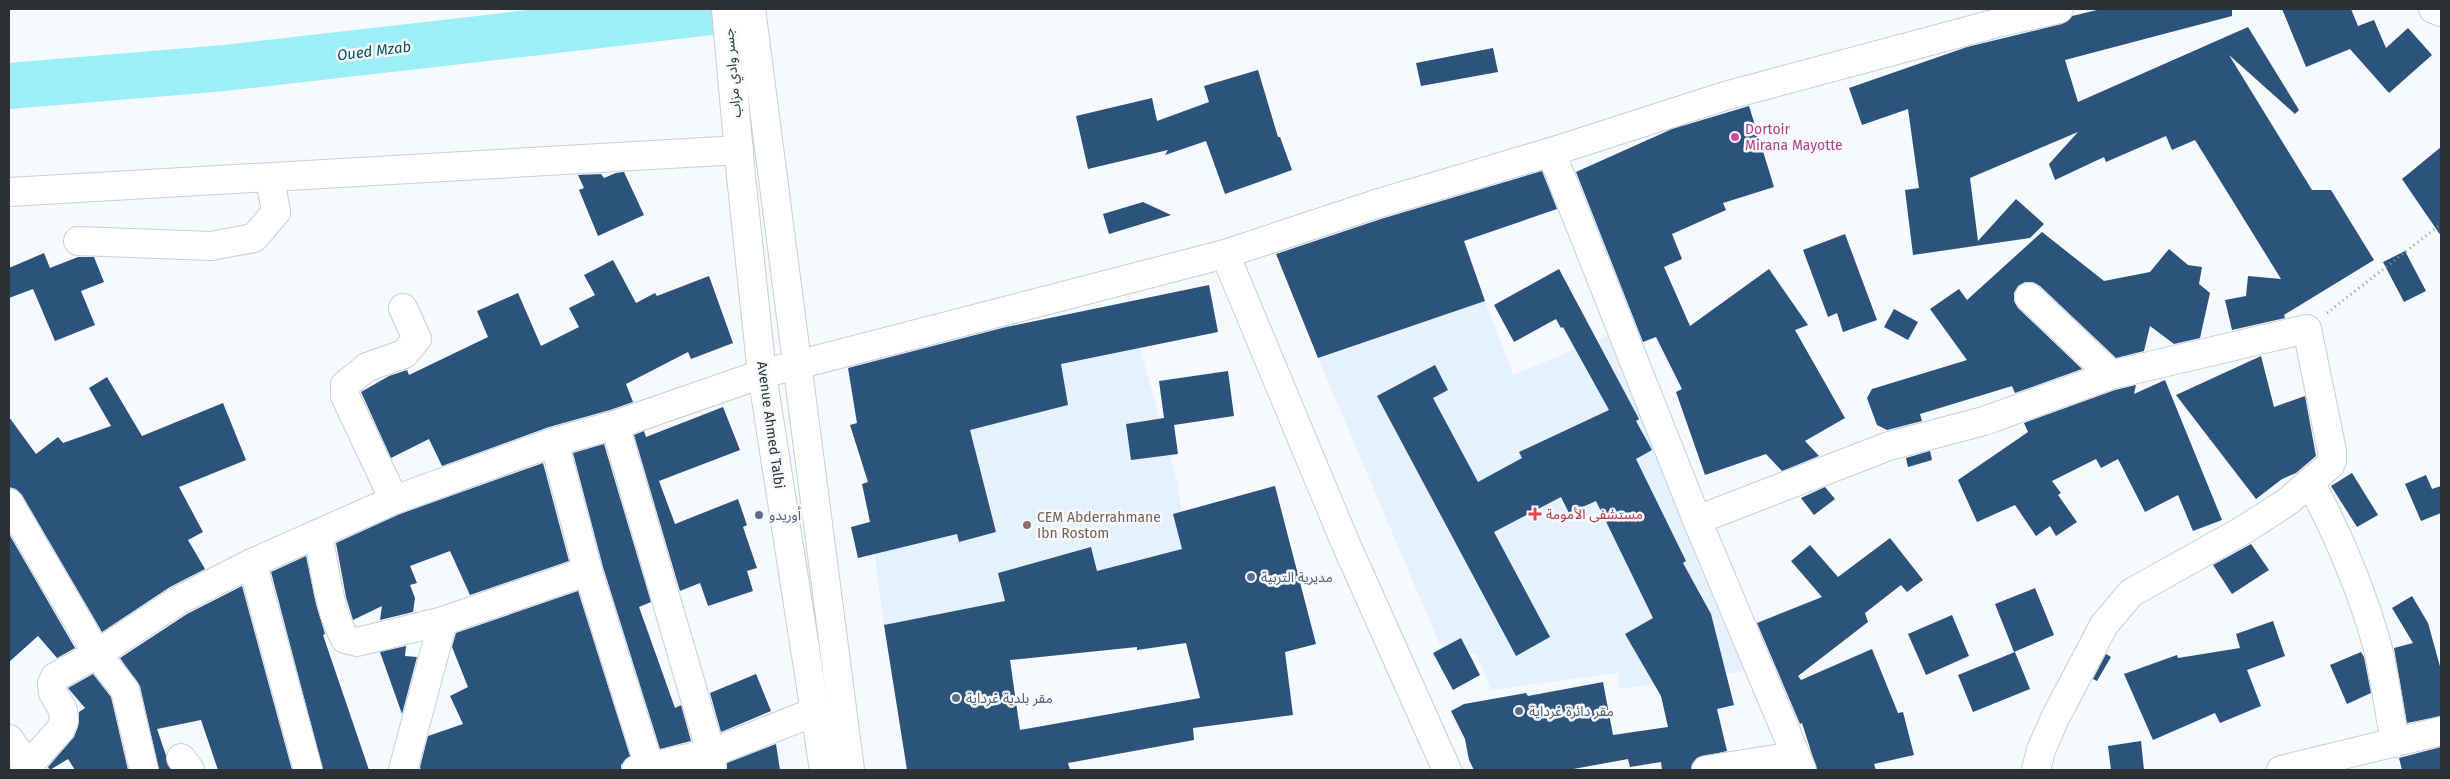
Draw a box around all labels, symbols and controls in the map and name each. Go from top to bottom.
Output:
street label: جسر وادي مزاب [720,27,747,118]
water label: Oued Mzab [336,38,412,64]
place label: Dortoir Mirana Mayotte [1745,121,1843,154]
marker: Dortoir Mirana Mayotte [1729,131,1741,143]
street label: Avenue Ahmed Talbi [753,360,788,490]
place label: أوريدو [769,506,802,524]
place label: مستشفى الأمومة [1546,506,1643,523]
marker: مستشفى الأمومة [1528,507,1542,521]
marker: أوريدو [753,509,765,521]
place label: CEM Abderrahmane Ibn Rostom [1037,509,1161,542]
marker: CEM Abderrahmane Ibn Rostom [1021,519,1033,531]
place label: مديرية التربية [1261,569,1333,586]
marker: مديرية التربية [1245,571,1257,583]
place label: مقر بلدية غرداية [966,690,1053,707]
marker: مقر بلدية غرداية [950,692,962,704]
place label: مقر دائرة غرداية [1529,703,1614,720]
marker: مقر دائرة غرداية [1513,705,1525,717]

